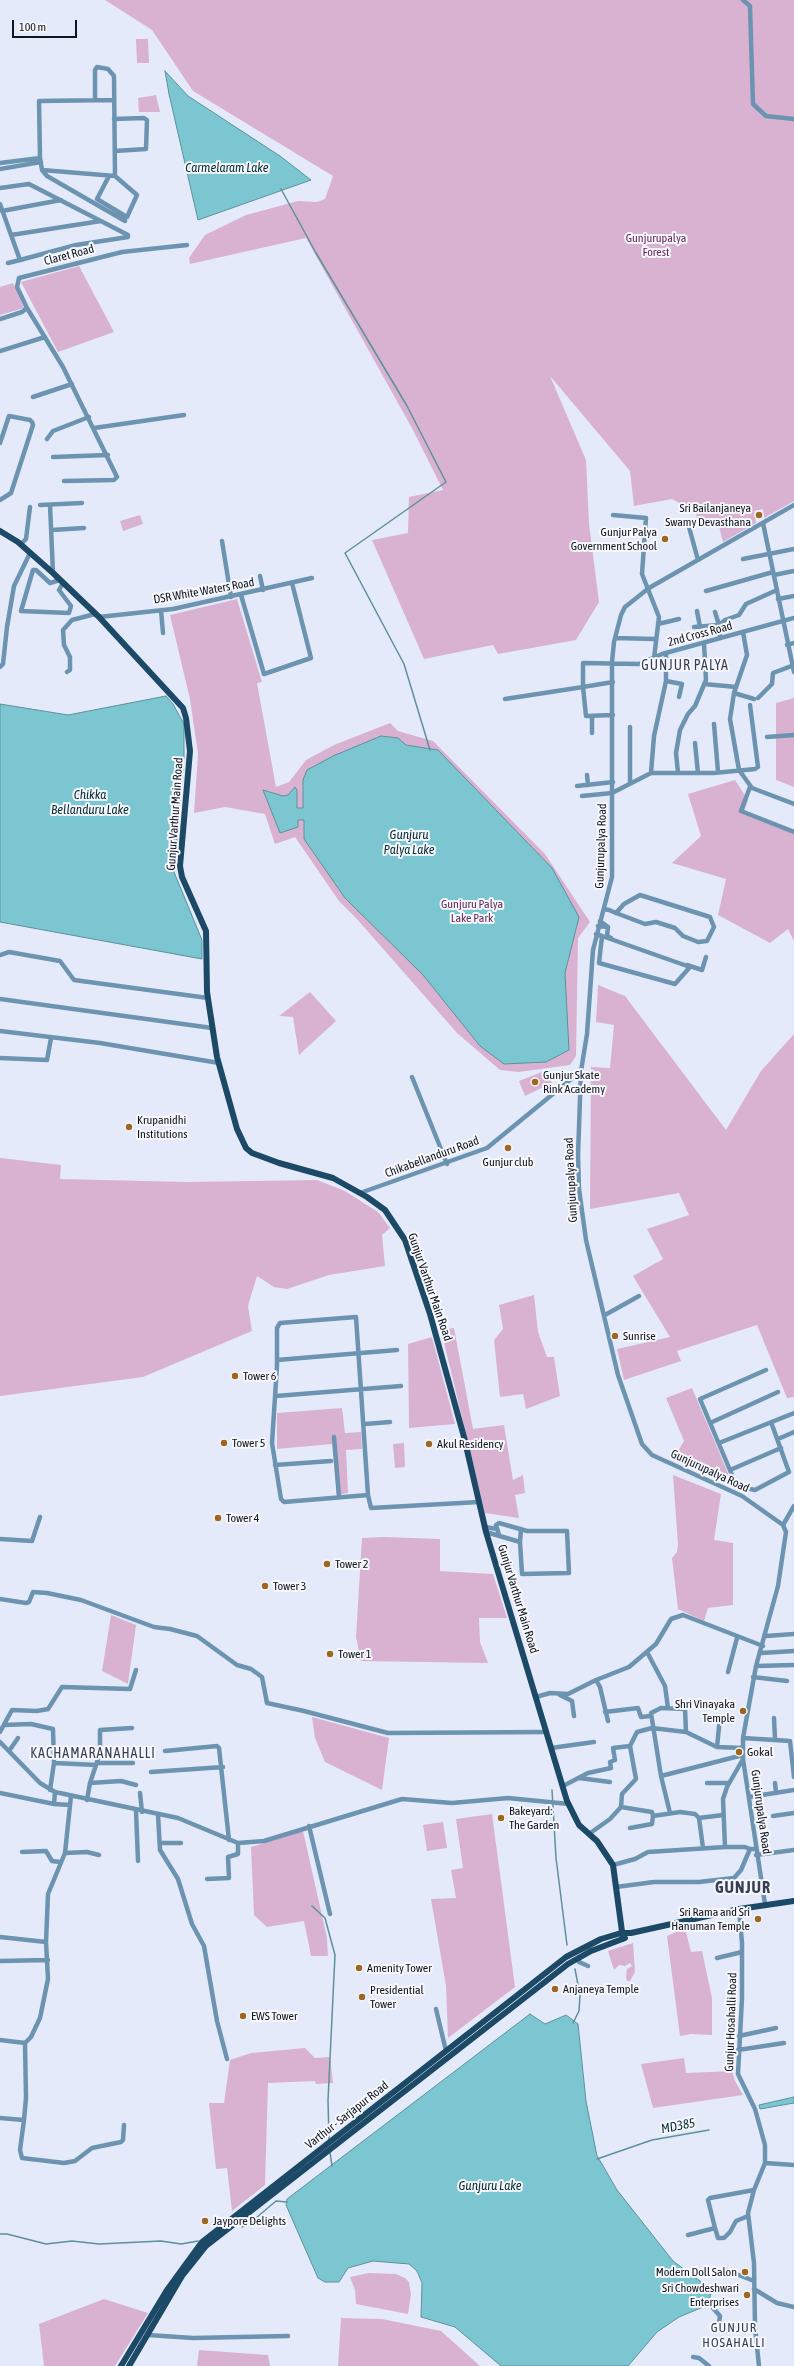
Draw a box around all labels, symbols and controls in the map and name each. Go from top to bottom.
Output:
scale bar [14,12,79,38]
text: 100 m [19,20,46,34]
water label: Carmelaram Lake [185,160,269,176]
park label: Gunjurupalya Forest [626,231,686,259]
street label: Claret Road [42,241,96,269]
place label: Sri Bailanjaneya Swamy Devasthana [665,501,751,529]
marker: Sri Bailanjaneya Swamy Devasthana [754,510,764,520]
place label: Gunjur Palya Government School [571,525,657,553]
marker: Gunjur Palya Government School [660,534,670,544]
street label: DSR White Waters Road [152,575,256,607]
street label: 2nd Cross Road [666,618,734,650]
district label: GUNJUR PALYA [641,658,729,674]
street label: Gunjur Varthur Main Road [164,757,186,871]
water label: Chikka Bellanduru Lake [51,787,129,818]
street label: Gunjurupalya Road [592,803,610,889]
water label: Gunjuru Palya Lake [383,827,435,858]
park label: Gunjuru Palya Lake Park [441,897,503,925]
place label: Gunjur Skate Rink Academy [543,1068,605,1096]
marker: Gunjur Skate Rink Academy [530,1077,540,1087]
place label: Krupanidhi Institutions [137,1113,187,1141]
marker: Krupanidhi Institutions [124,1122,134,1132]
street label: Chikabellanduru Road [383,1133,481,1181]
street label: Gunjurupalya Road [562,1137,580,1223]
marker: Gunjur club [503,1143,513,1153]
place label: Gunjur club [483,1155,533,1169]
street label: Gunjur Varthur Main Road [405,1231,455,1343]
place label: Sunrise [623,1329,656,1343]
marker: Sunrise [610,1331,620,1341]
place label: Tower 6 [243,1369,276,1383]
marker: Tower 6 [230,1371,240,1381]
place label: Tower 5 [232,1436,265,1450]
place label: Akul Residency [437,1437,504,1451]
marker: Tower 5 [219,1438,229,1448]
marker: Akul Residency [424,1439,434,1449]
street label: Gunjurupalya Road [668,1446,752,1496]
place label: Tower 4 [226,1511,259,1525]
marker: Tower 4 [213,1513,223,1523]
street label: Gunjur Varthur Main Road [495,1543,541,1655]
place label: Tower 2 [335,1557,368,1571]
marker: Tower 2 [322,1559,332,1569]
place label: Tower 3 [273,1579,306,1593]
marker: Tower 3 [260,1581,270,1591]
place label: Tower 1 [338,1647,371,1661]
marker: Tower 1 [325,1649,335,1659]
place label: Shri Vinayaka Temple [675,1697,735,1725]
marker: Shri Vinayaka Temple [738,1706,748,1716]
place label: Gokal [747,1745,773,1759]
district label: KACHAMARANAHALLI [30,1746,156,1762]
marker: Gokal [734,1747,744,1757]
street label: Gunjurupalya Road [748,1769,774,1855]
place label: Bakeyard: The Garden [509,1804,559,1832]
marker: Bakeyard: The Garden [496,1813,506,1823]
district label: GUNJUR [715,1878,771,1898]
place label: Sri Rama and Sri Hanuman Temple [671,1905,750,1933]
marker: Sri Rama and Sri Hanuman Temple [753,1914,763,1924]
place label: Amenity Tower [367,1961,432,1975]
marker: Amenity Tower [354,1963,364,1973]
street label: Gunjur Hosahalli Road [722,1972,740,2072]
place label: Anjaneya Temple [563,1982,639,1996]
place label: Presidential Tower [370,1983,424,2011]
marker: Anjaneya Temple [550,1984,560,1994]
marker: Presidential Tower [357,1992,367,2002]
place label: EWS Tower [251,2009,298,2023]
marker: EWS Tower [238,2011,248,2021]
street label: Varthur - Sarjapur Road [303,2078,391,2152]
water label: MD385 [660,2115,696,2137]
water label: Gunjuru Lake [458,2178,522,2194]
place label: Jaypore Delights [213,2214,286,2228]
marker: Jaypore Delights [200,2216,210,2226]
place label: Modern Doll Salon [656,2265,737,2279]
marker: Modern Doll Salon [740,2267,750,2277]
place label: Sri Chowdeshwari Enterprises [662,2281,739,2309]
marker: Sri Chowdeshwari Enterprises [742,2290,752,2300]
district label: GUNJUR HOSAHALLI [702,2320,766,2351]

